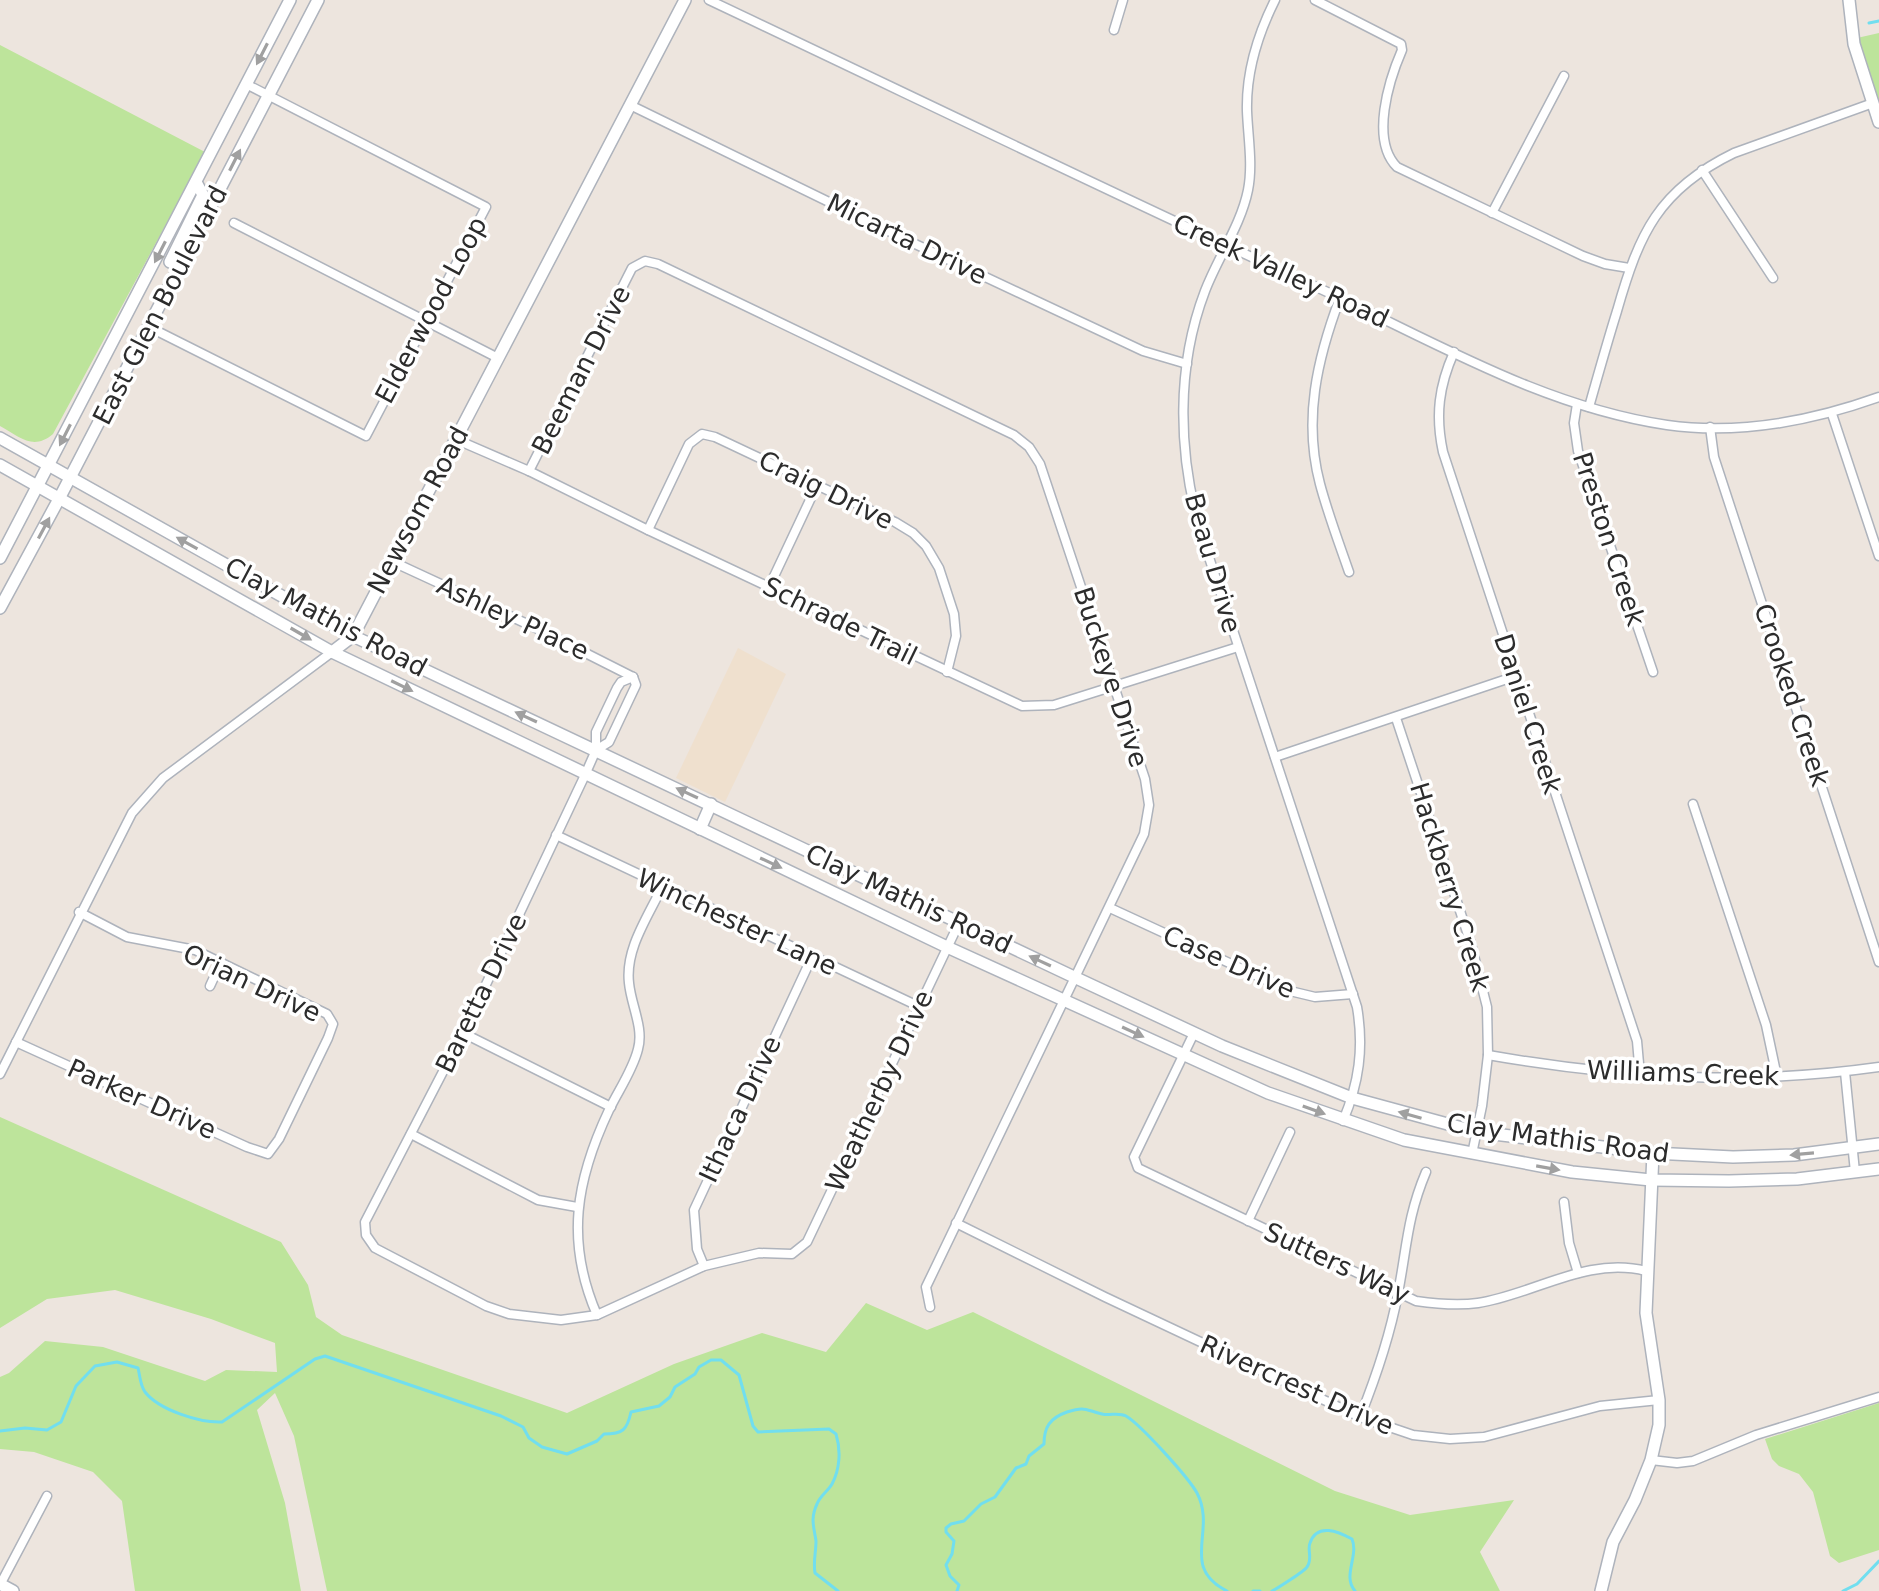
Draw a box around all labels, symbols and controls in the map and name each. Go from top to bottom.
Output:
one-way arrow [255,43,268,66]
one-way arrow [228,149,241,172]
street label: East Glen Boulevard [87,181,233,429]
street label: Micarta Drive [822,187,992,291]
street label: Creek Valley Road [1168,208,1394,334]
street label: Elderwood Loop [369,212,493,408]
one-way arrow [153,240,166,263]
street label: Beeman Drive [526,281,636,459]
street label: Newsom Road [361,421,475,599]
one-way arrow [58,424,71,447]
street label: Craig Drive [754,444,898,536]
street label: Preston Creek [1567,448,1651,630]
street label: Beau Drive [1179,490,1247,636]
one-way arrow [38,516,51,539]
one-way arrow [176,536,198,550]
street label: Clay Mathis Road [220,551,432,683]
street label: Ashley Place [432,570,594,666]
street label: Schrade Trail [758,571,922,671]
street label: Buckeye Drive [1068,583,1154,771]
street label: Crooked Creek [1748,600,1836,790]
one-way arrow [290,627,312,641]
street label: Daniel Creek [1488,630,1568,798]
one-way arrow [391,679,414,693]
one-way arrow [514,710,537,724]
street label: Hackberry Creek [1404,779,1496,995]
one-way arrow [675,786,698,800]
street label: Clay Mathis Road [801,838,1017,960]
one-way arrow [759,856,782,870]
street label: Winchester Lane [632,863,842,981]
street label: Baretta Drive [429,908,533,1078]
street label: Case Drive [1158,920,1300,1004]
street label: Orian Drive [178,938,326,1028]
one-way arrow [1028,954,1051,968]
street label: Weatherby Drive [819,985,939,1197]
one-way arrow [1122,1025,1145,1039]
street label: Ithaca Drive [693,1031,787,1187]
street label: Parker Drive [63,1053,221,1145]
street label: Williams Creek [1586,1055,1780,1091]
one-way arrow [1302,1104,1326,1117]
one-way arrow [1398,1108,1422,1121]
street label: Clay Mathis Road [1445,1108,1671,1168]
one-way arrow [1789,1147,1814,1160]
one-way arrow [1536,1162,1561,1174]
street label: Sutters Way [1259,1216,1415,1310]
street label: Rivercrest Drive [1196,1329,1398,1441]

